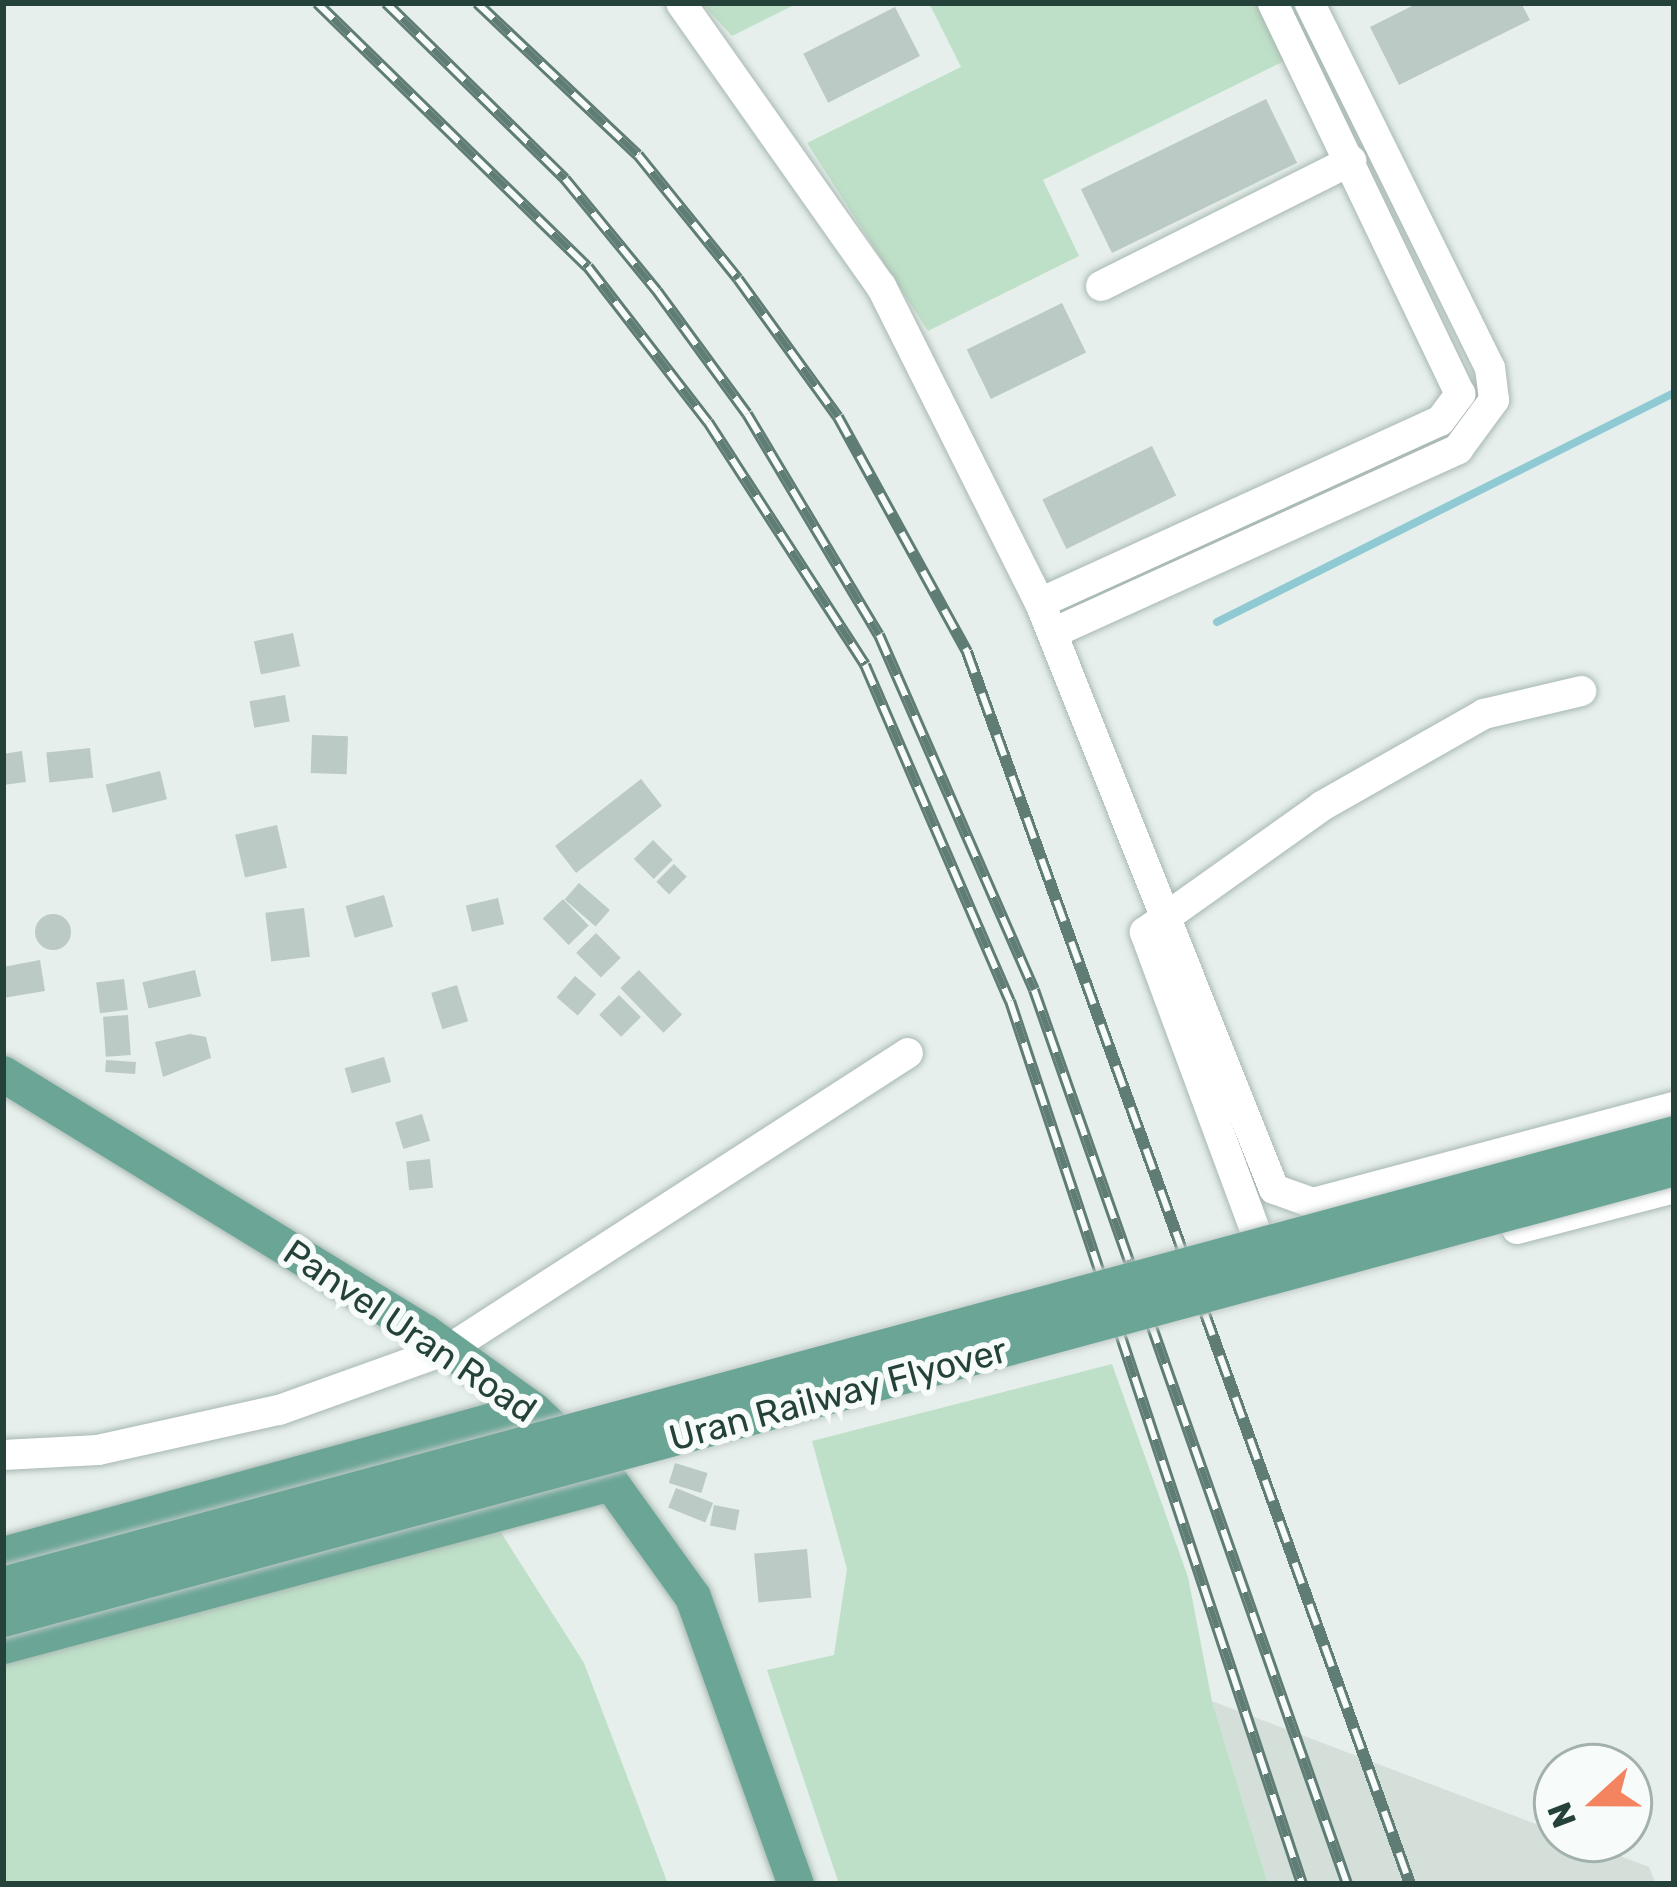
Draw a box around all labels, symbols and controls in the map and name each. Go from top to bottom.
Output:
street label: Panvel Uran Road [275,1231,545,1431]
street label: Uran Railway Flyover [664,1328,1012,1460]
north arrow [1533,1743,1653,1863]
text: N [1539,1797,1584,1833]

